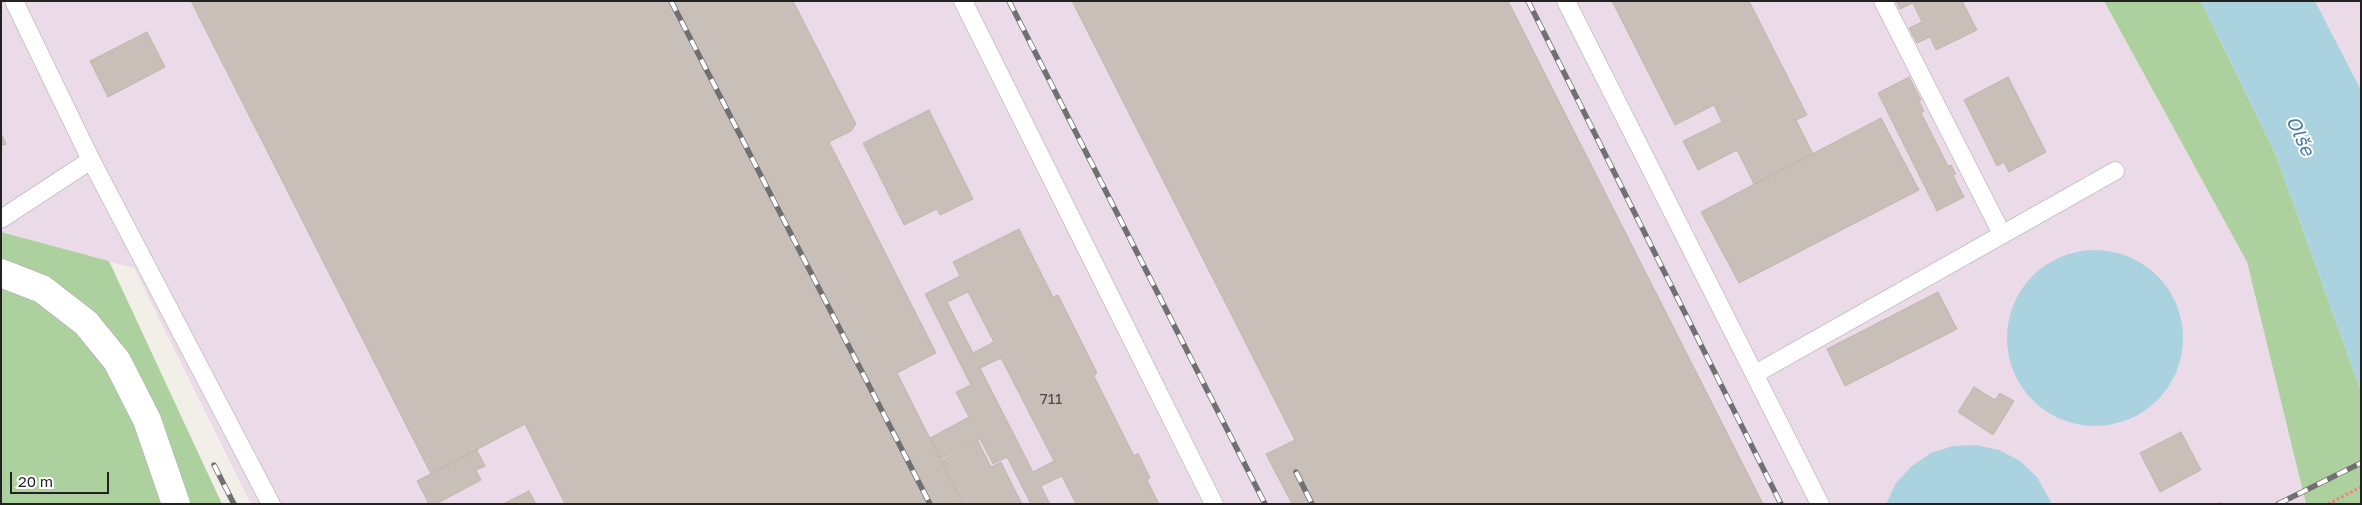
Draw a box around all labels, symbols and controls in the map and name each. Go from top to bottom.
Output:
water label: Olše [2281,112,2319,160]
house number: 711 [1040,390,1062,408]
scale bar [12,462,111,494]
text: 20 m [18,472,53,490]

